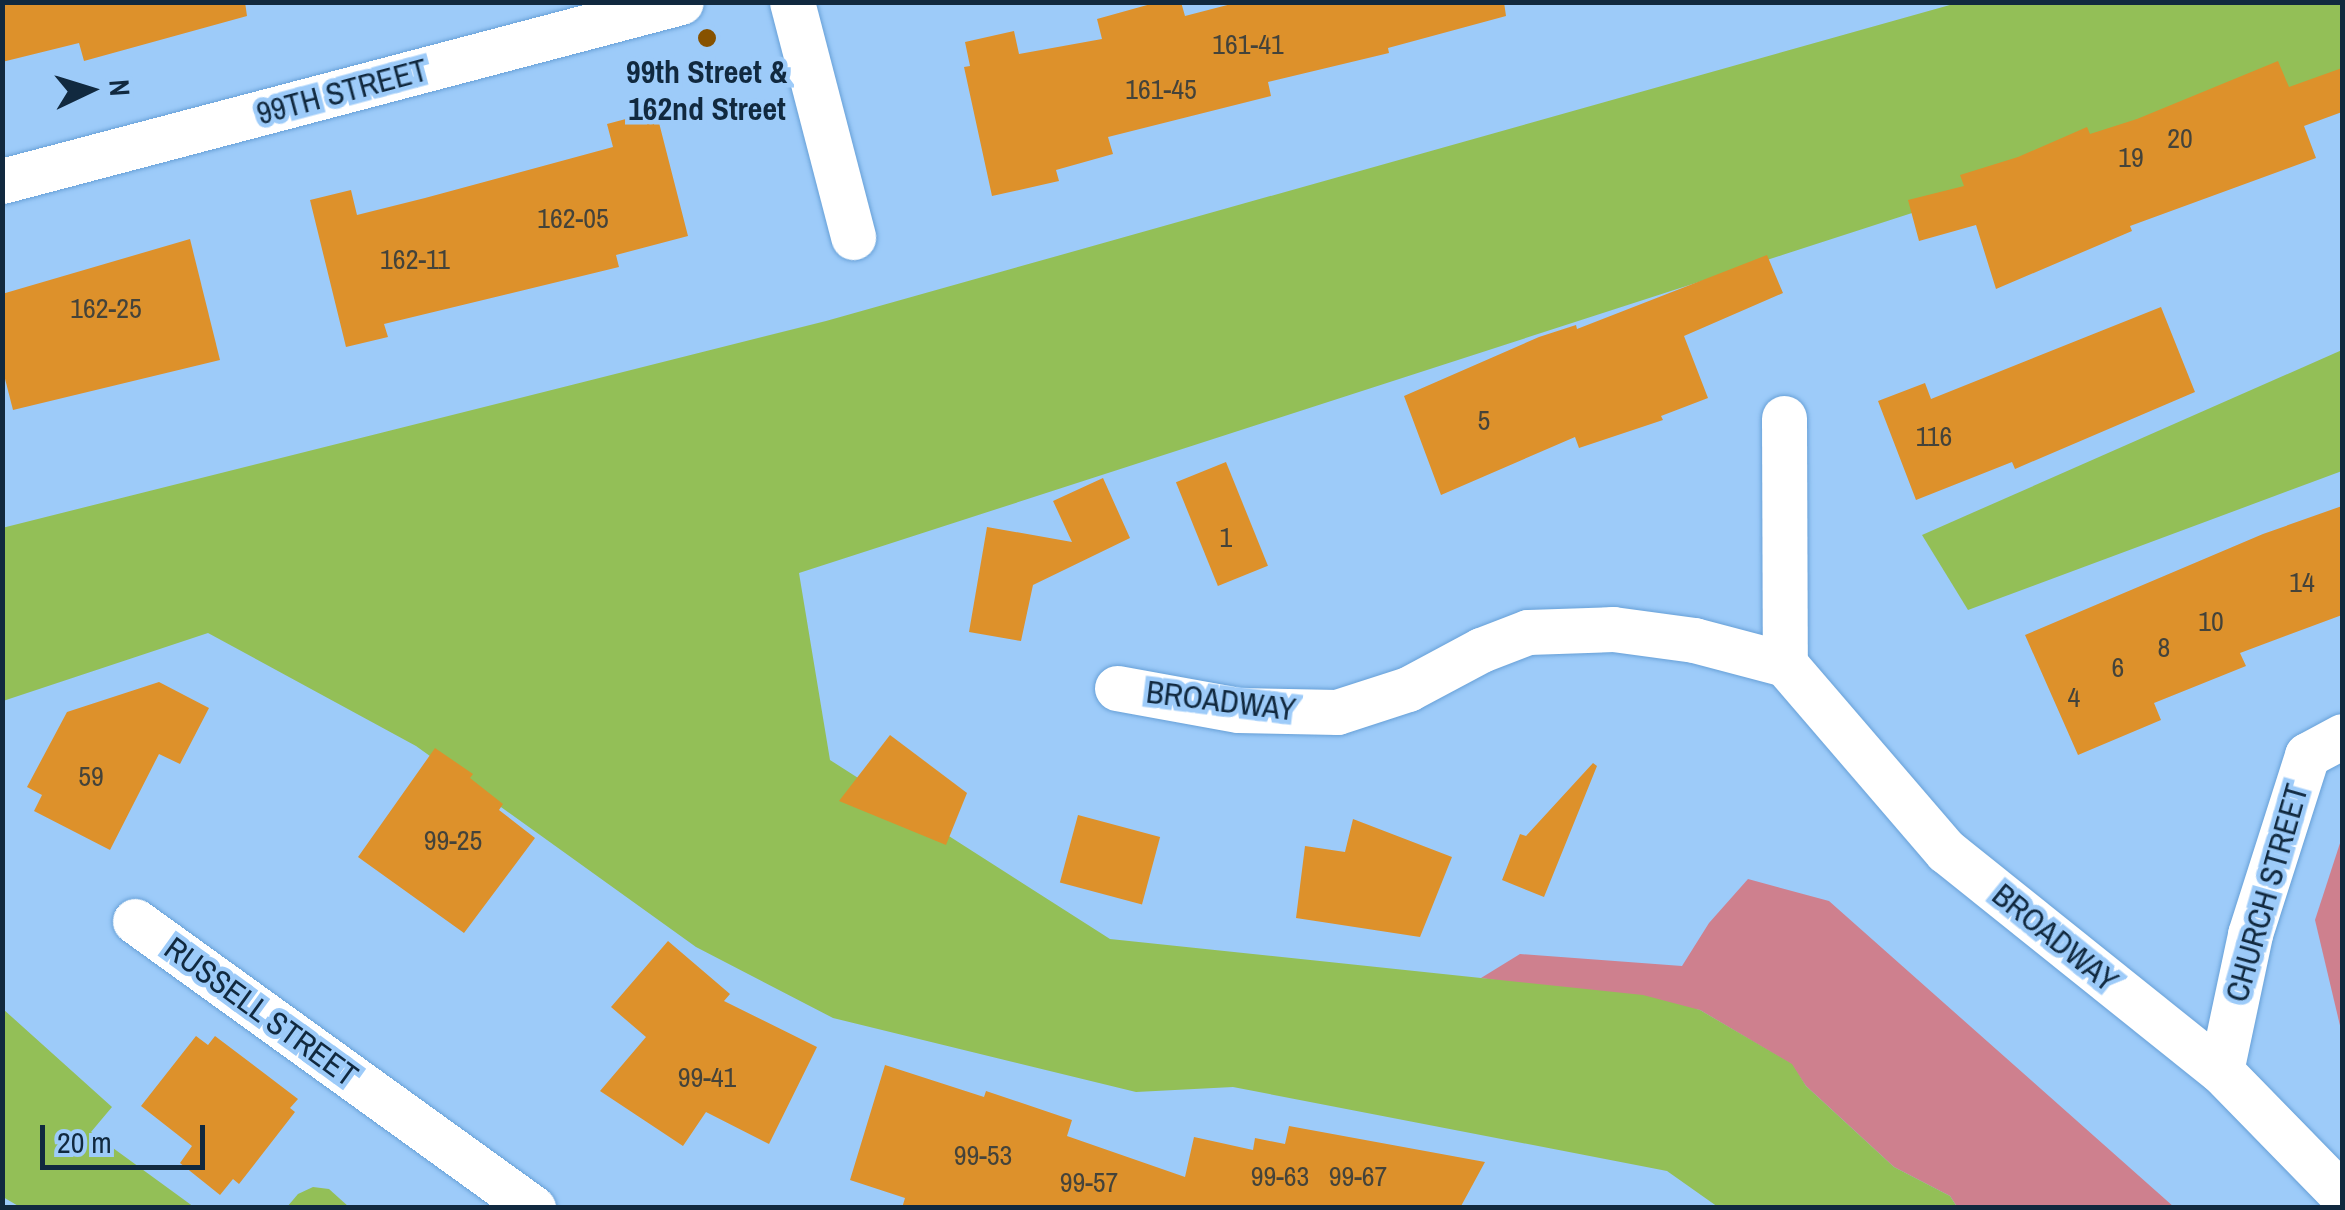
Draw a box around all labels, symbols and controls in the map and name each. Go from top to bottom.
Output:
marker: 99th Street & 162nd Street [696,27,718,49]
house number: 161-41 [1212,27,1284,61]
north arrow [40,40,140,140]
street label: 99TH STREET [253,51,431,133]
place label: 99th Street & 162nd Street [626,54,788,129]
house number: 161-45 [1125,72,1197,106]
text: N [100,78,139,97]
house number: 20 [2167,121,2193,155]
house number: 19 [2118,140,2144,174]
house number: 162-05 [537,201,609,235]
house number: 162-11 [380,242,450,276]
house number: 162-25 [70,291,142,325]
house number: 5 [1478,403,1490,437]
house number: 116 [1916,419,1952,453]
house number: 1 [1220,520,1232,554]
house number: 14 [2289,565,2315,599]
house number: 10 [2198,604,2224,638]
house number: 8 [2158,630,2170,664]
house number: 6 [2112,650,2124,684]
street label: BROADWAY [1144,673,1298,729]
house number: 4 [2068,680,2080,714]
house number: 59 [78,759,104,793]
street label: CHURCH STREET [2218,780,2316,1006]
house number: 99-25 [424,823,482,857]
street label: BROADWAY [1985,876,2125,1000]
street label: RUSSELL STREET [157,929,365,1095]
house number: 99-41 [678,1060,736,1094]
scale bar [45,1105,210,1167]
text: 20 m [57,1122,112,1162]
house number: 99-53 [954,1138,1012,1172]
house number: 99-63 [1251,1159,1309,1193]
house number: 99-67 [1329,1159,1387,1193]
house number: 99-57 [1060,1165,1118,1199]

